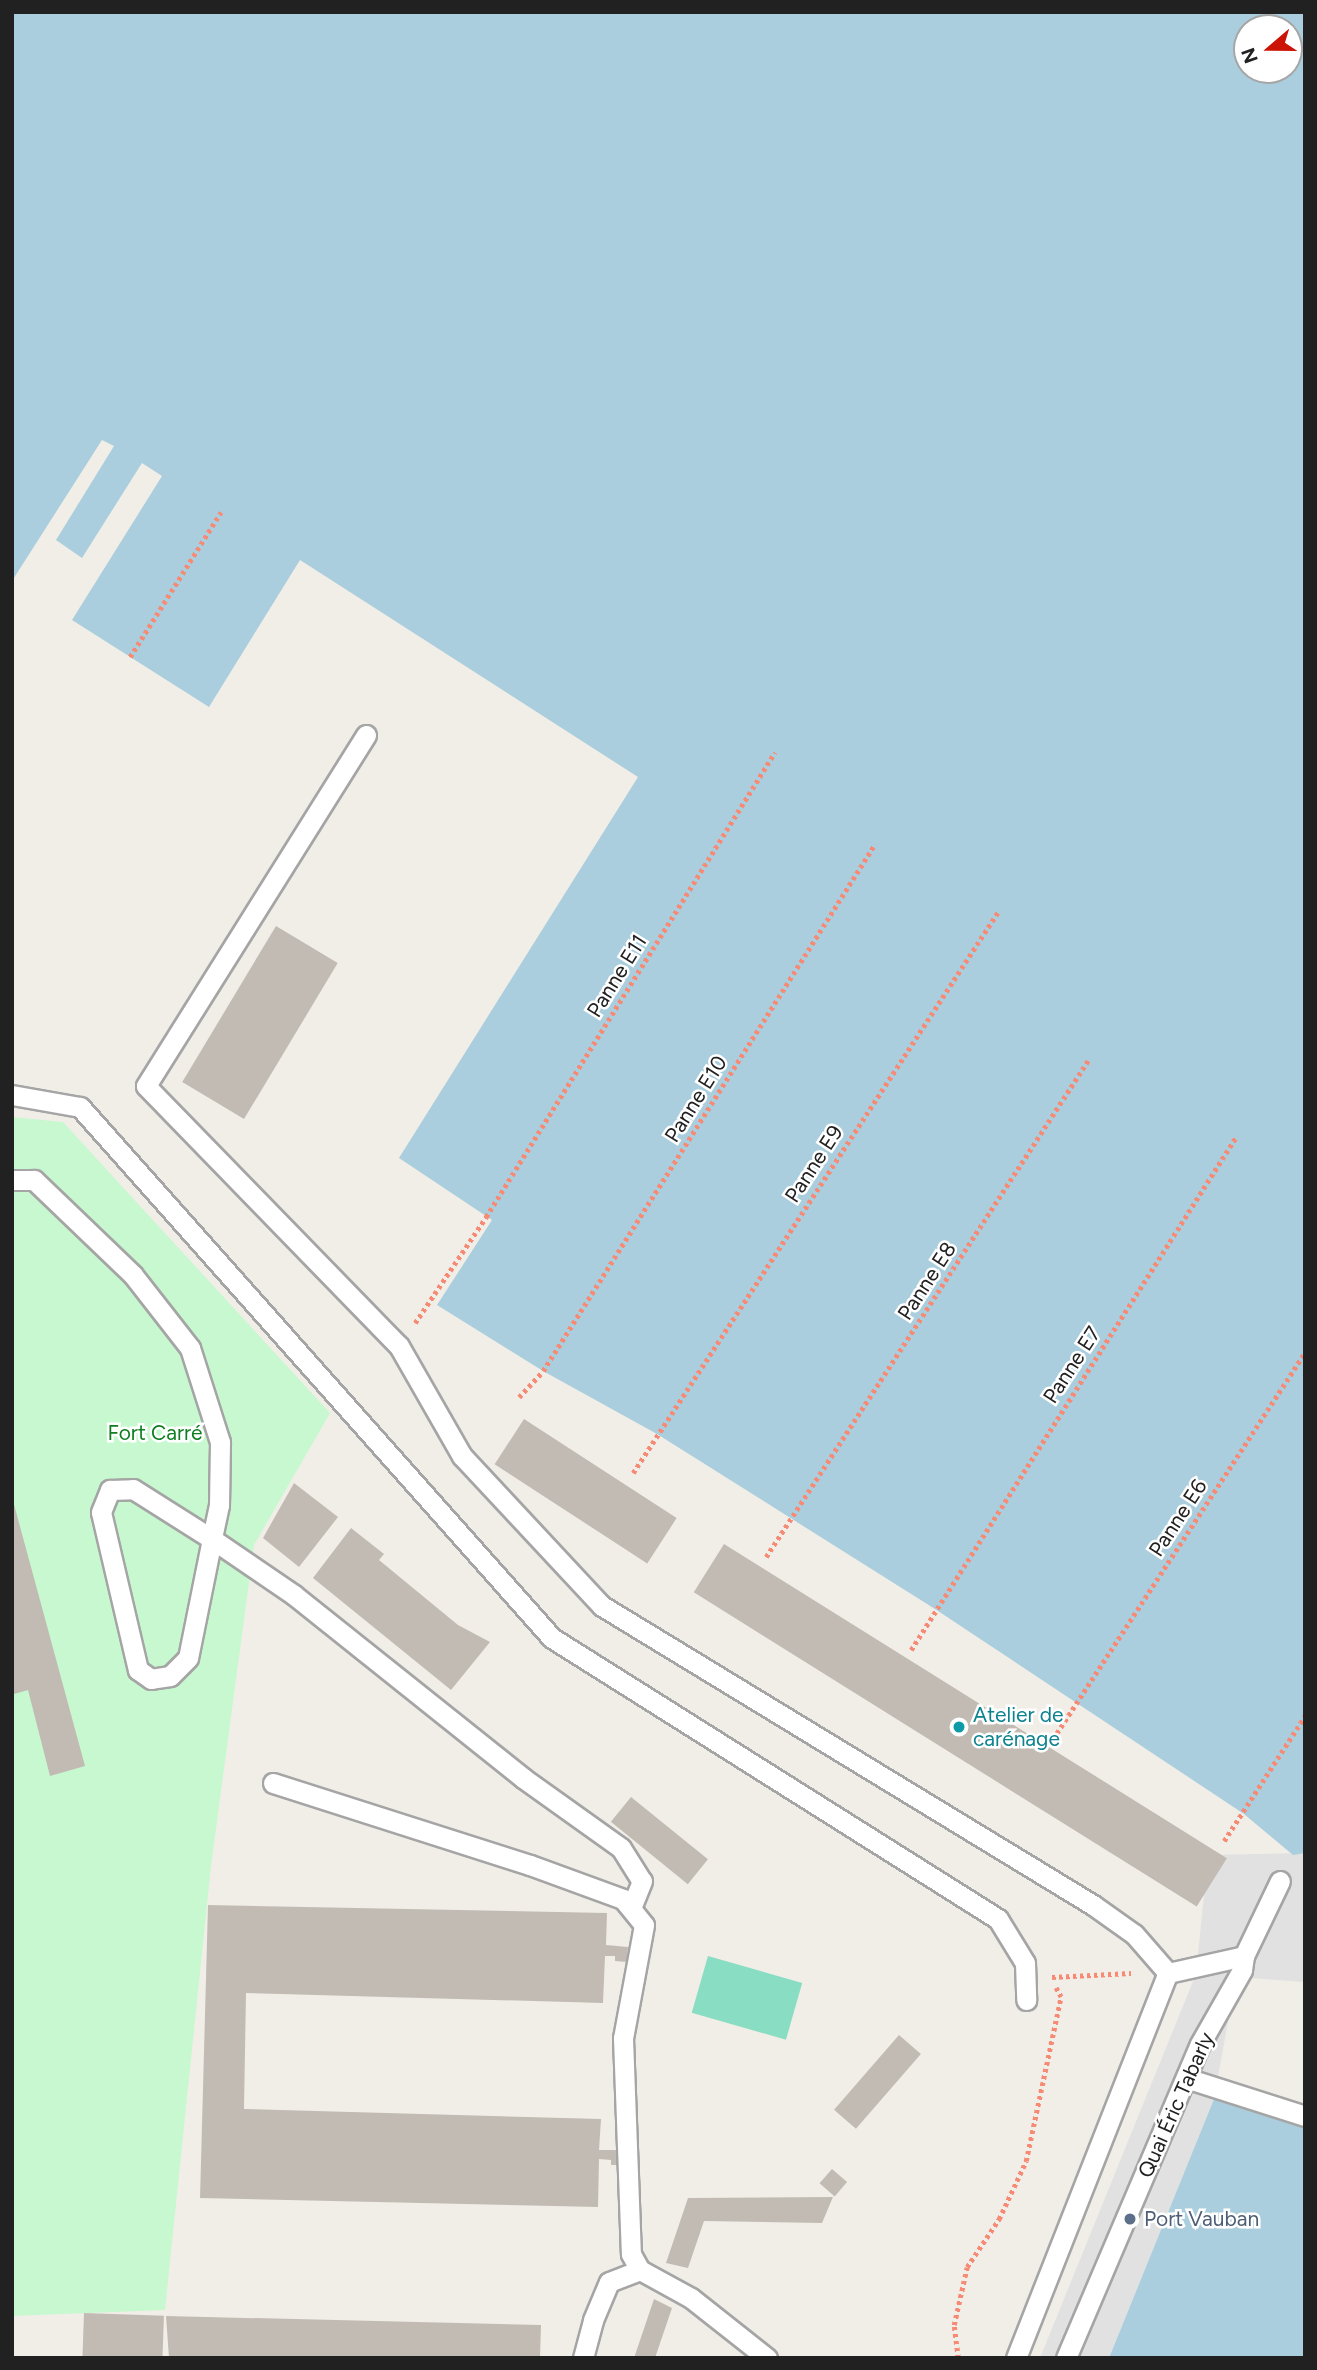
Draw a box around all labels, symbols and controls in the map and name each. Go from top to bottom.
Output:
north arrow [1233,14,1303,84]
text: N [1236,45,1263,67]
street label: Panne E11 [582,930,652,1022]
street label: Panne E10 [660,1051,732,1147]
street label: Panne E9 [780,1121,848,1207]
street label: Panne E8 [892,1237,962,1325]
street label: Panne E7 [1038,1322,1106,1408]
park label: Fort Carré [107,1420,203,1446]
street label: Panne E6 [1144,1475,1212,1561]
place label: Atelier de carénage [973,1702,1064,1752]
marker: Atelier de carénage [951,1719,967,1735]
street label: Quai Éric Tabarly [1133,2028,1219,2182]
place label: Port Vauban [1144,2206,1259,2232]
marker: Port Vauban [1122,2211,1138,2227]

